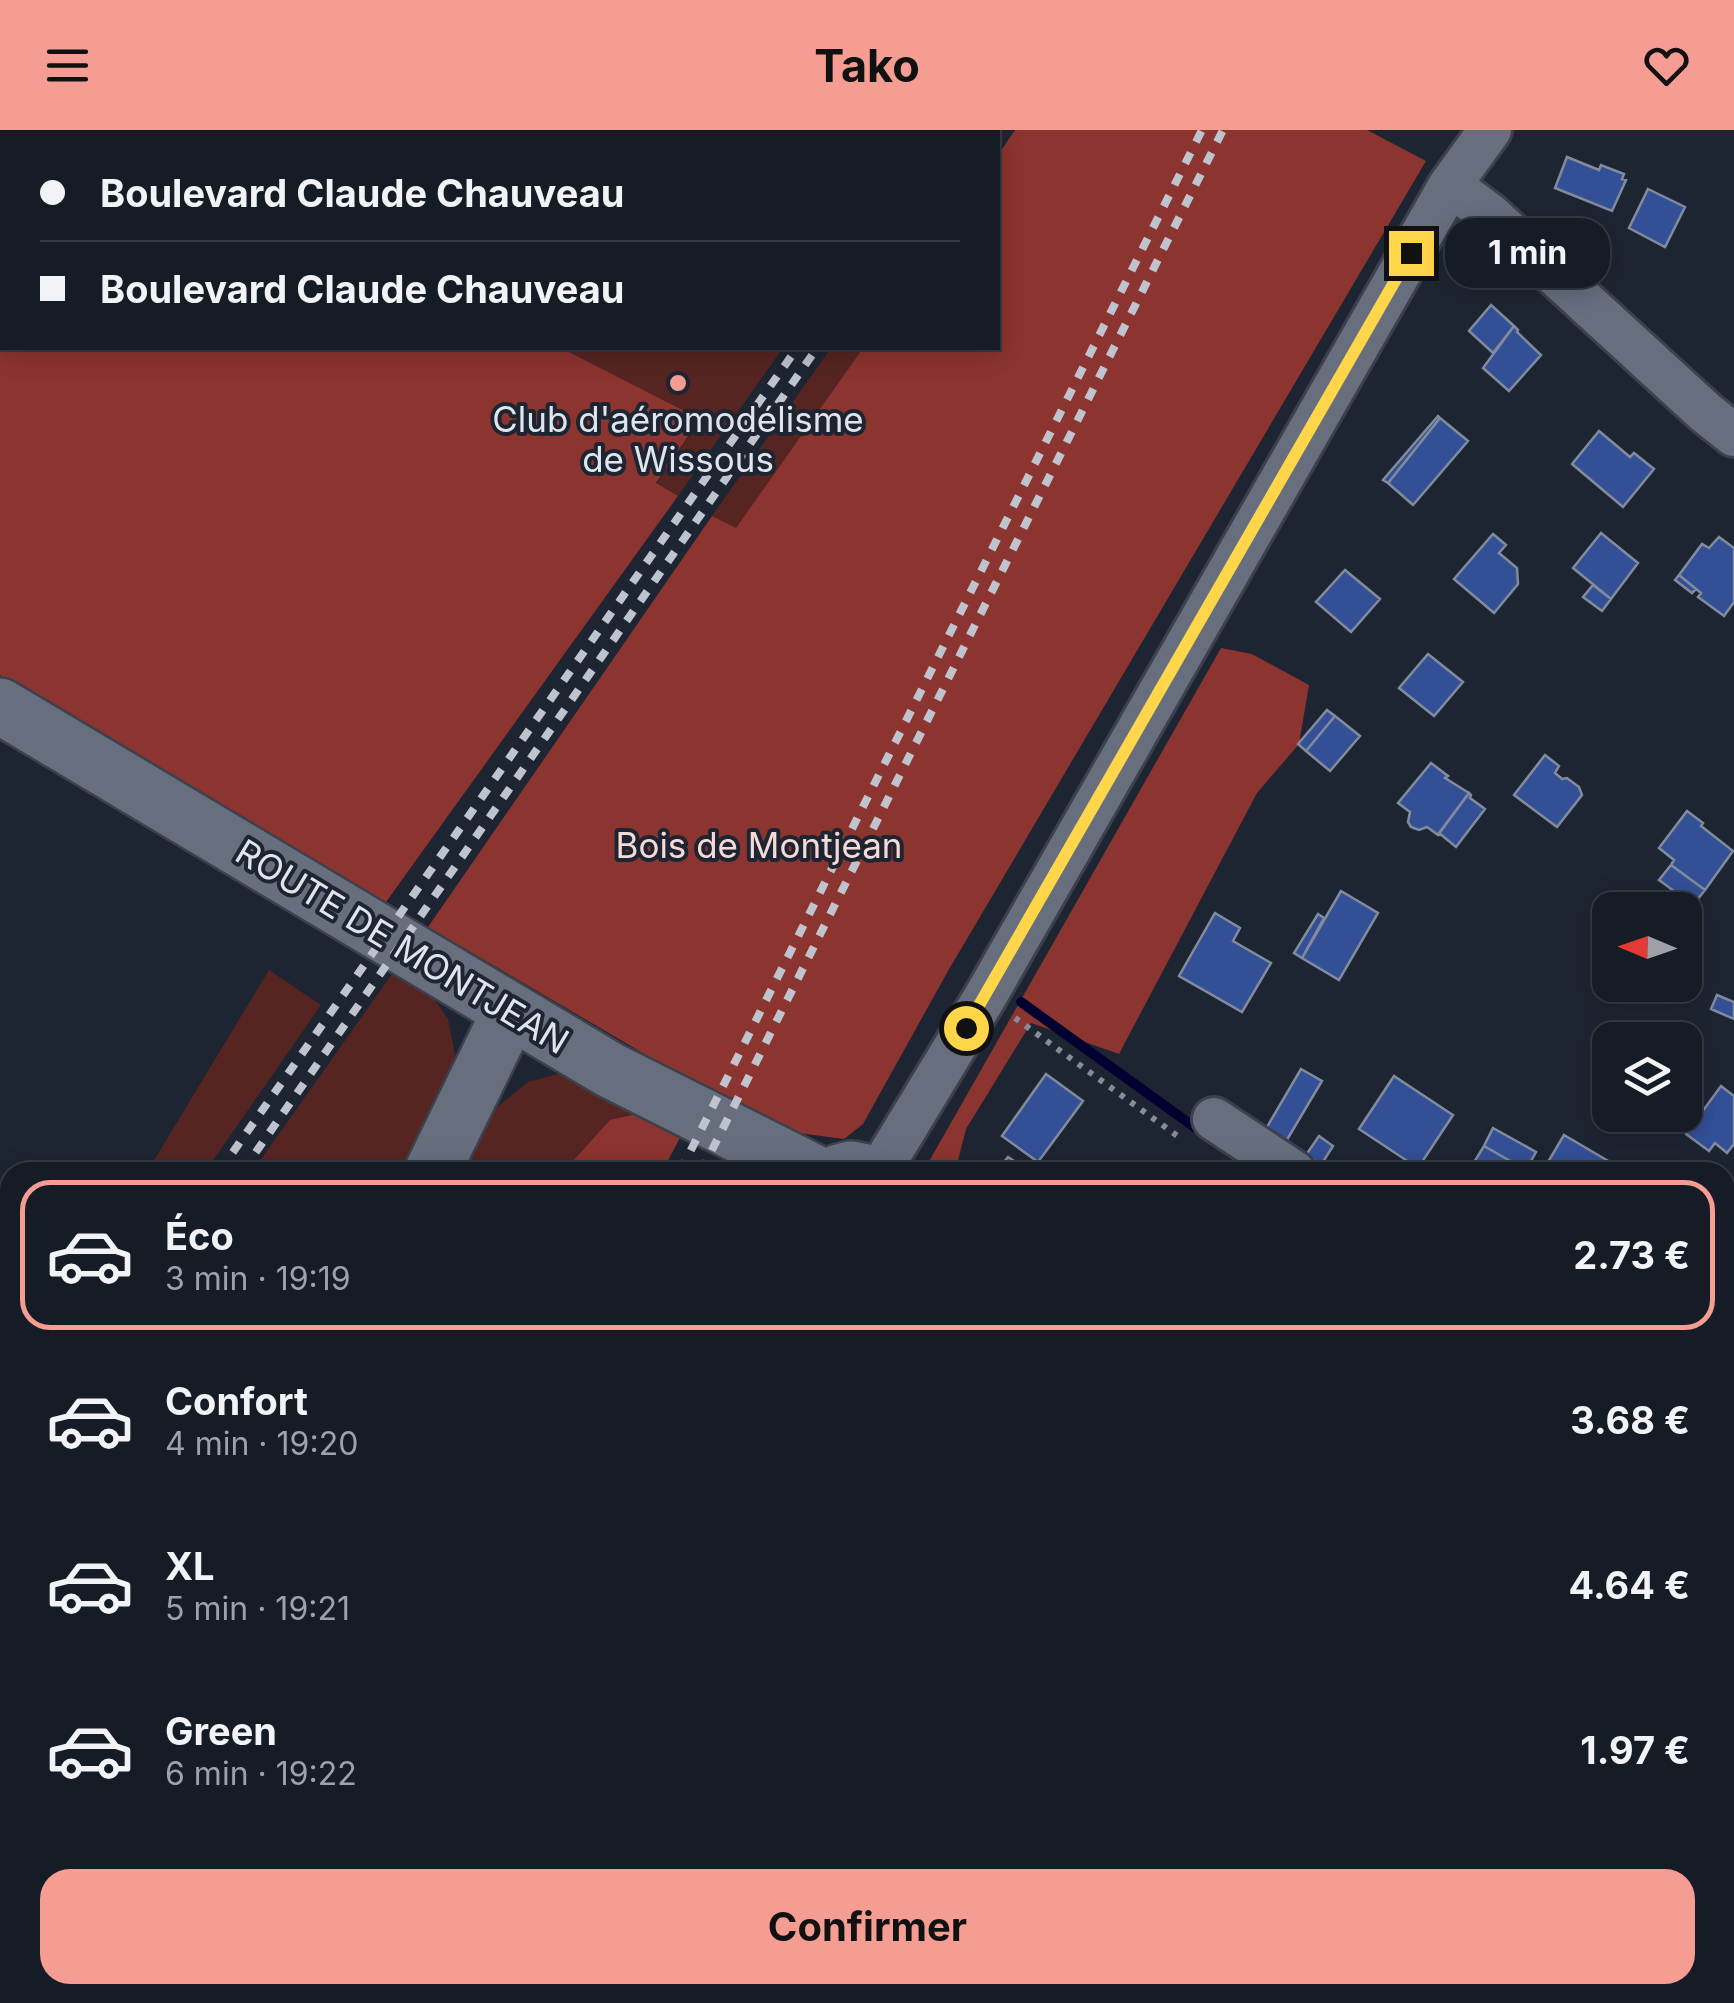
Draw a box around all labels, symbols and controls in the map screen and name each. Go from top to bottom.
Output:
icon: menu [40,38,95,93]
text: Tako [814,38,920,93]
icon: heart [1639,38,1694,93]
text: Boulevard Claude Chauveau [100,170,624,216]
callout: 1 min [1446,218,1611,288]
route end [1389,231,1434,276]
text: 1 min [1488,233,1567,272]
text: Boulevard Claude Chauveau [100,266,624,312]
marker: Club d'aéromodélisme de Wissous [667,372,689,394]
place label: Club d'aéromodélisme de Wissous [492,398,864,480]
park label: Bois de Montjean [616,824,903,866]
street label: ROUTE DE MONTJEAN [229,830,576,1062]
north arrow [1592,892,1702,1002]
map controls [1592,892,1702,1132]
route start [944,1006,989,1051]
button: layers [1592,1022,1702,1132]
icon: car [45,1210,135,1300]
text: Éco [165,1213,234,1259]
text: 2.73 € [1573,1232,1690,1278]
text: 3 min · 19:19 [165,1259,351,1298]
icon: car [45,1375,135,1465]
text: Confort [165,1378,308,1424]
text: 3.68 € [1570,1397,1690,1443]
text: 4 min · 19:20 [165,1424,358,1463]
icon: car [45,1540,135,1630]
text: XL [165,1543,215,1589]
text: 4.64 € [1569,1562,1690,1608]
text: 5 min · 19:21 [165,1589,350,1628]
icon: car [45,1705,135,1795]
text: Green [165,1708,277,1754]
text: 1.97 € [1580,1727,1690,1773]
text: 6 min · 19:22 [165,1754,357,1793]
button: Confirmer [40,1869,1695,1984]

